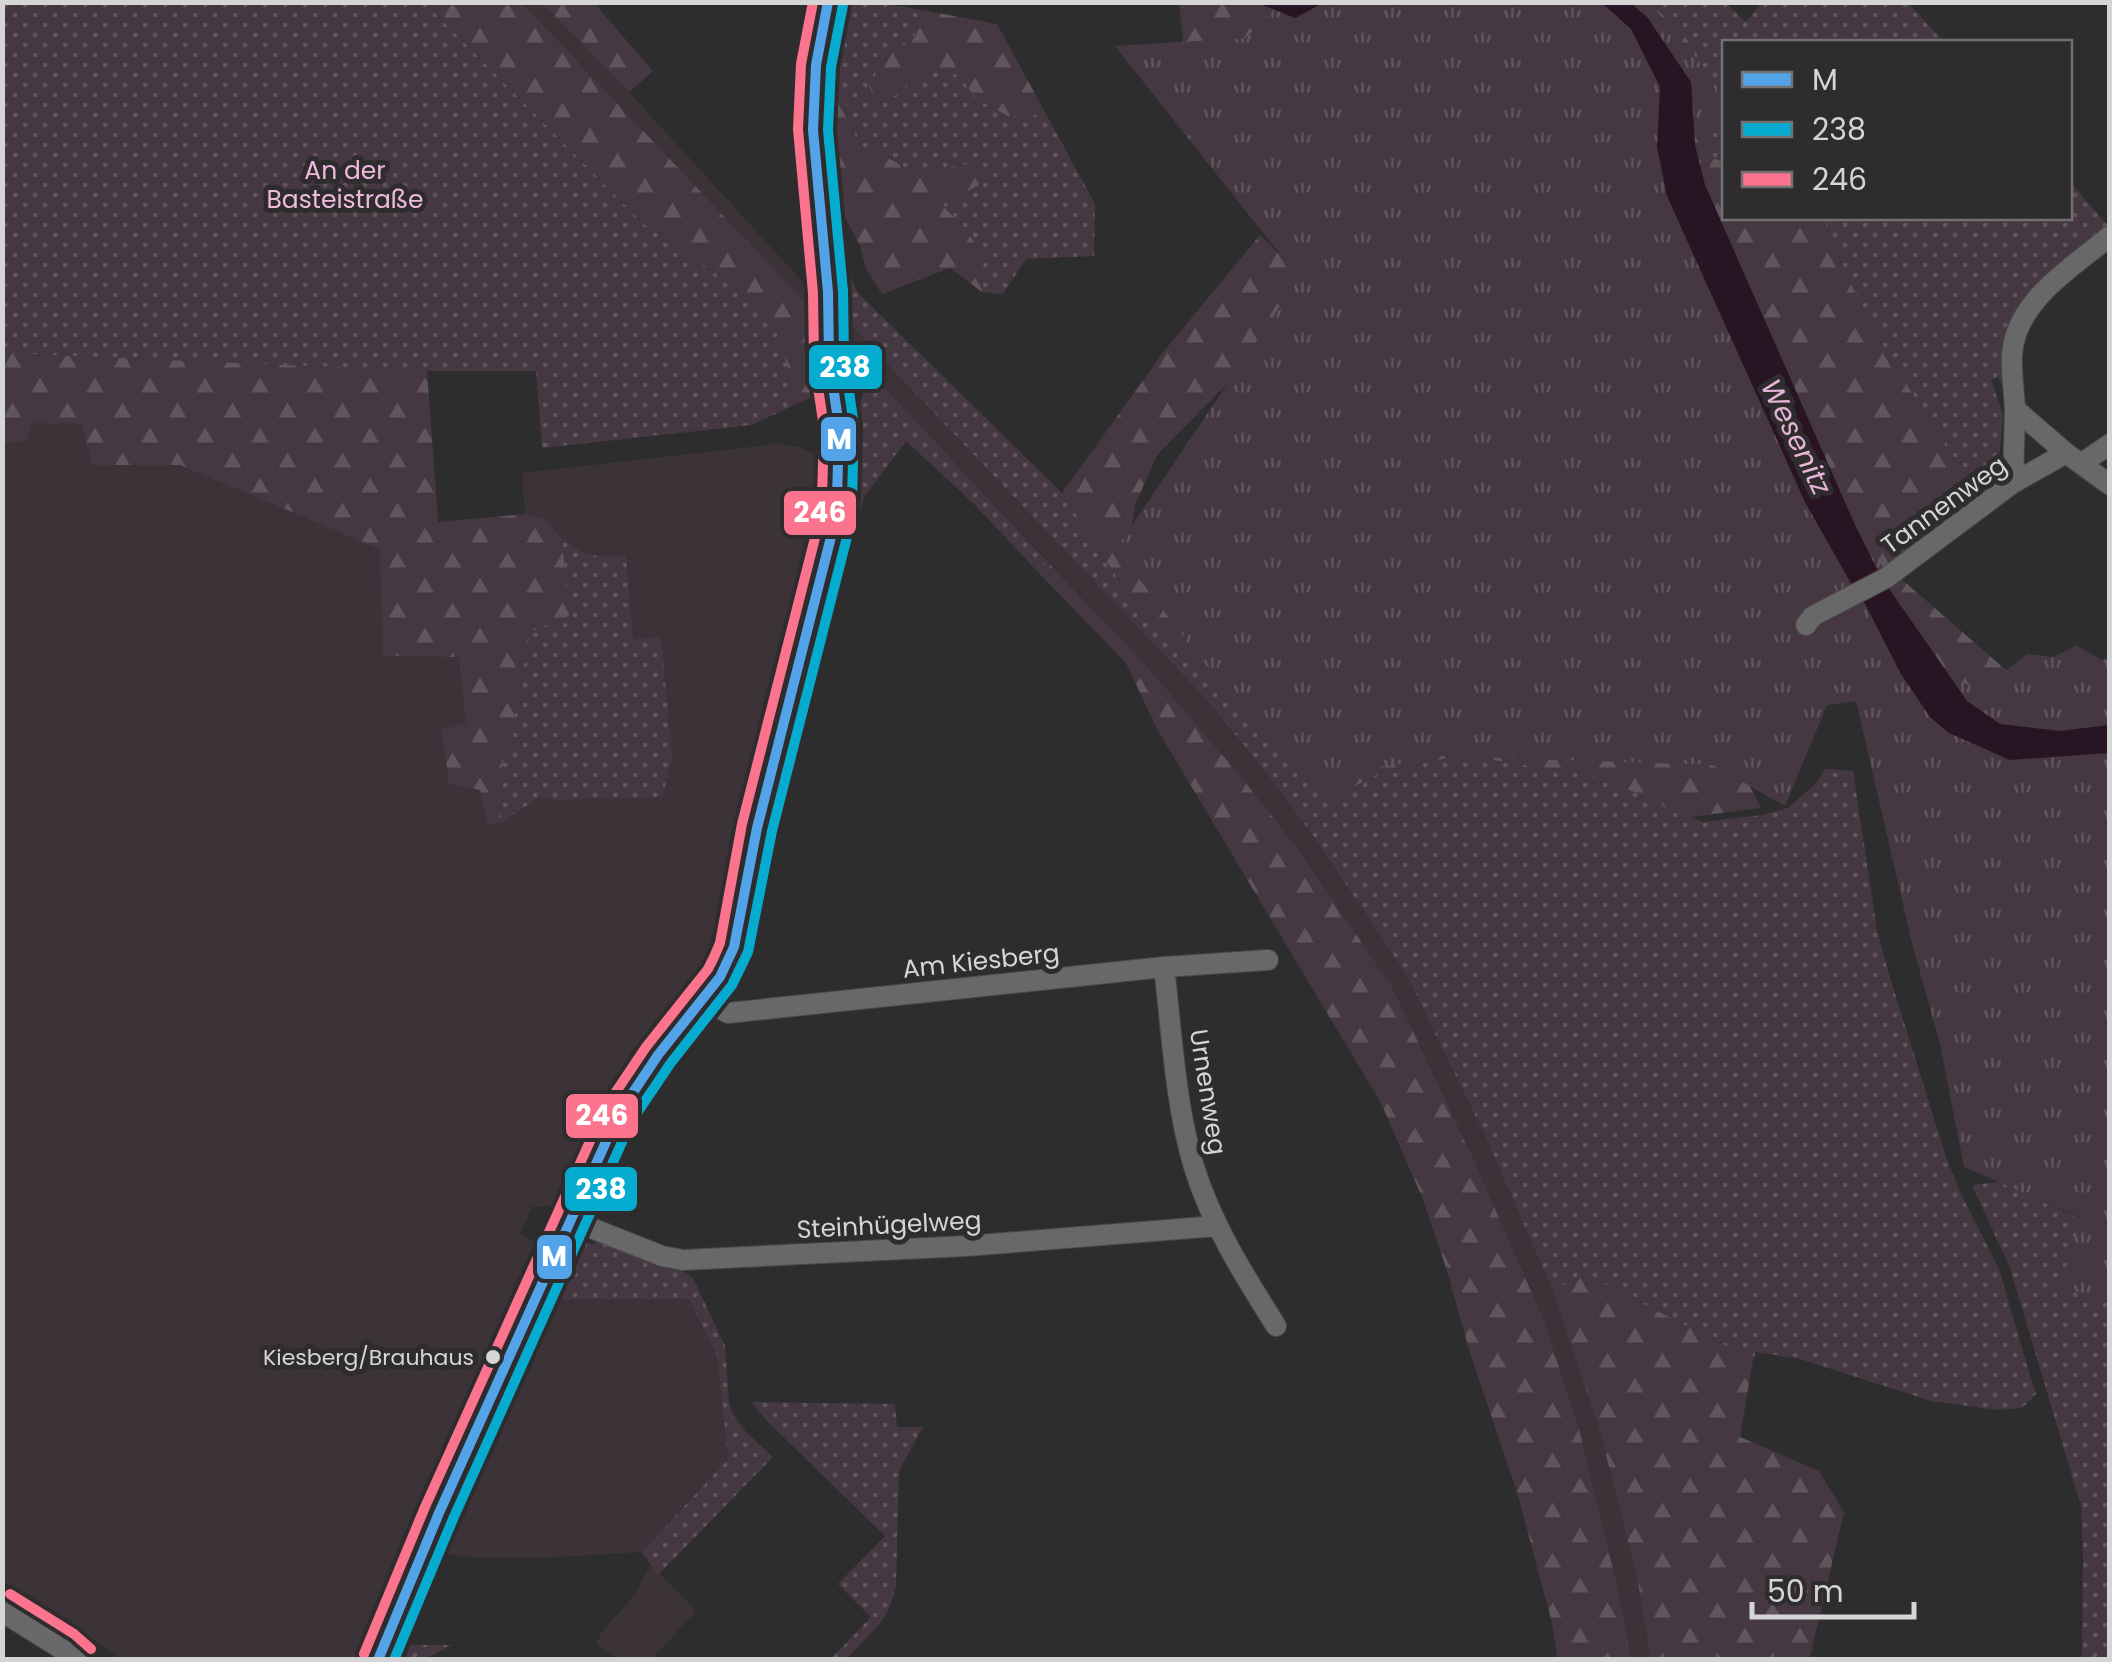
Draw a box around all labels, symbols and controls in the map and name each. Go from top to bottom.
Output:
legend [1722,40,2072,220]
text: M [1812,58,1838,101]
text: 238 [1812,108,1866,151]
park label: An der Basteistraße [267,153,423,217]
text: 246 [1812,158,1867,201]
line badge: 238 [807,343,884,391]
text: 238 [819,348,871,387]
water label: Wesenitz [1751,373,1841,502]
line badge: M [819,415,858,463]
text: M [826,420,852,459]
street label: Tannenweg [1874,448,2014,562]
line badge: 246 [782,489,858,537]
text: 246 [794,493,846,532]
street label: Am Kiesberg [901,935,1061,987]
street label: Urnenweg [1181,1027,1235,1157]
line badge: 246 [564,1092,640,1140]
text: 246 [576,1096,628,1135]
line badge: 238 [563,1165,639,1213]
text: 238 [575,1170,627,1209]
street label: Steinhügelweg [796,1203,982,1247]
line badge: M [535,1233,574,1281]
text: M [541,1237,567,1276]
place label: Kiesberg/Brauhaus [263,1342,474,1373]
marker: Kiesberg/Brauhaus [483,1347,503,1367]
scale bar [1752,1557,1914,1619]
text: 50 m [1767,1570,1844,1613]

